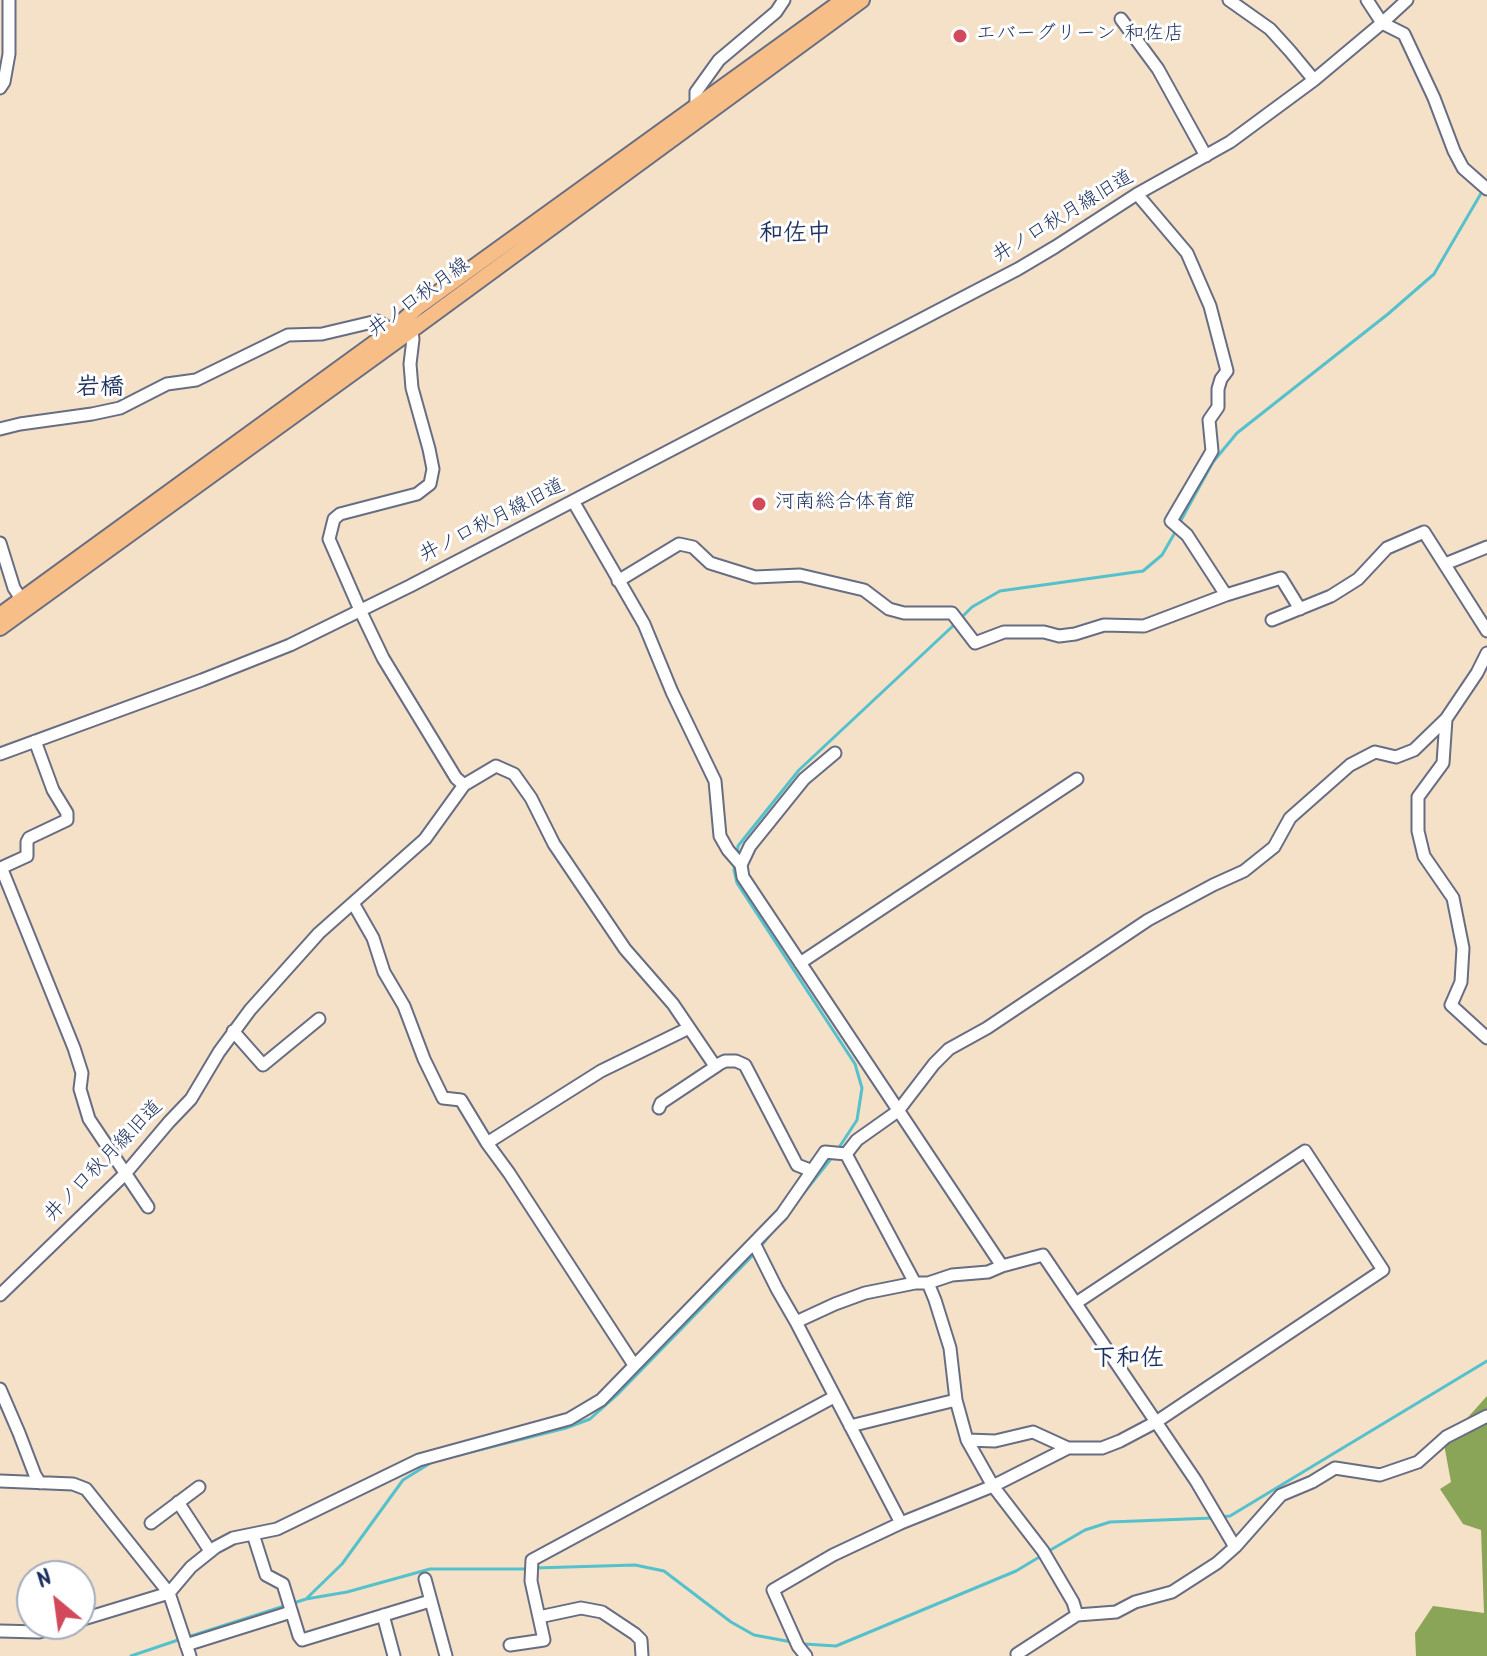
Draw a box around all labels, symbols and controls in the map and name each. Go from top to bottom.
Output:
place label: エバーグリーン 和佐店 [976,24,1184,48]
marker: エバーグリーン 和佐店 [951,27,969,45]
street label: 井ノ口秋月線旧道 [989,167,1139,269]
district label: 和佐中 [759,222,831,250]
street label: 井ノ口秋月線 [364,254,476,344]
district label: 岩橋 [76,376,124,404]
street label: 井ノ口秋月線旧道 [416,475,570,569]
place label: 河南総合体育館 [775,492,915,516]
marker: 河南総合体育館 [750,495,768,513]
street label: 井ノ口秋月線旧道 [41,1096,169,1228]
district label: 下和佐 [1092,1347,1164,1375]
north arrow [16,1560,96,1640]
text: N [31,1562,60,1599]

